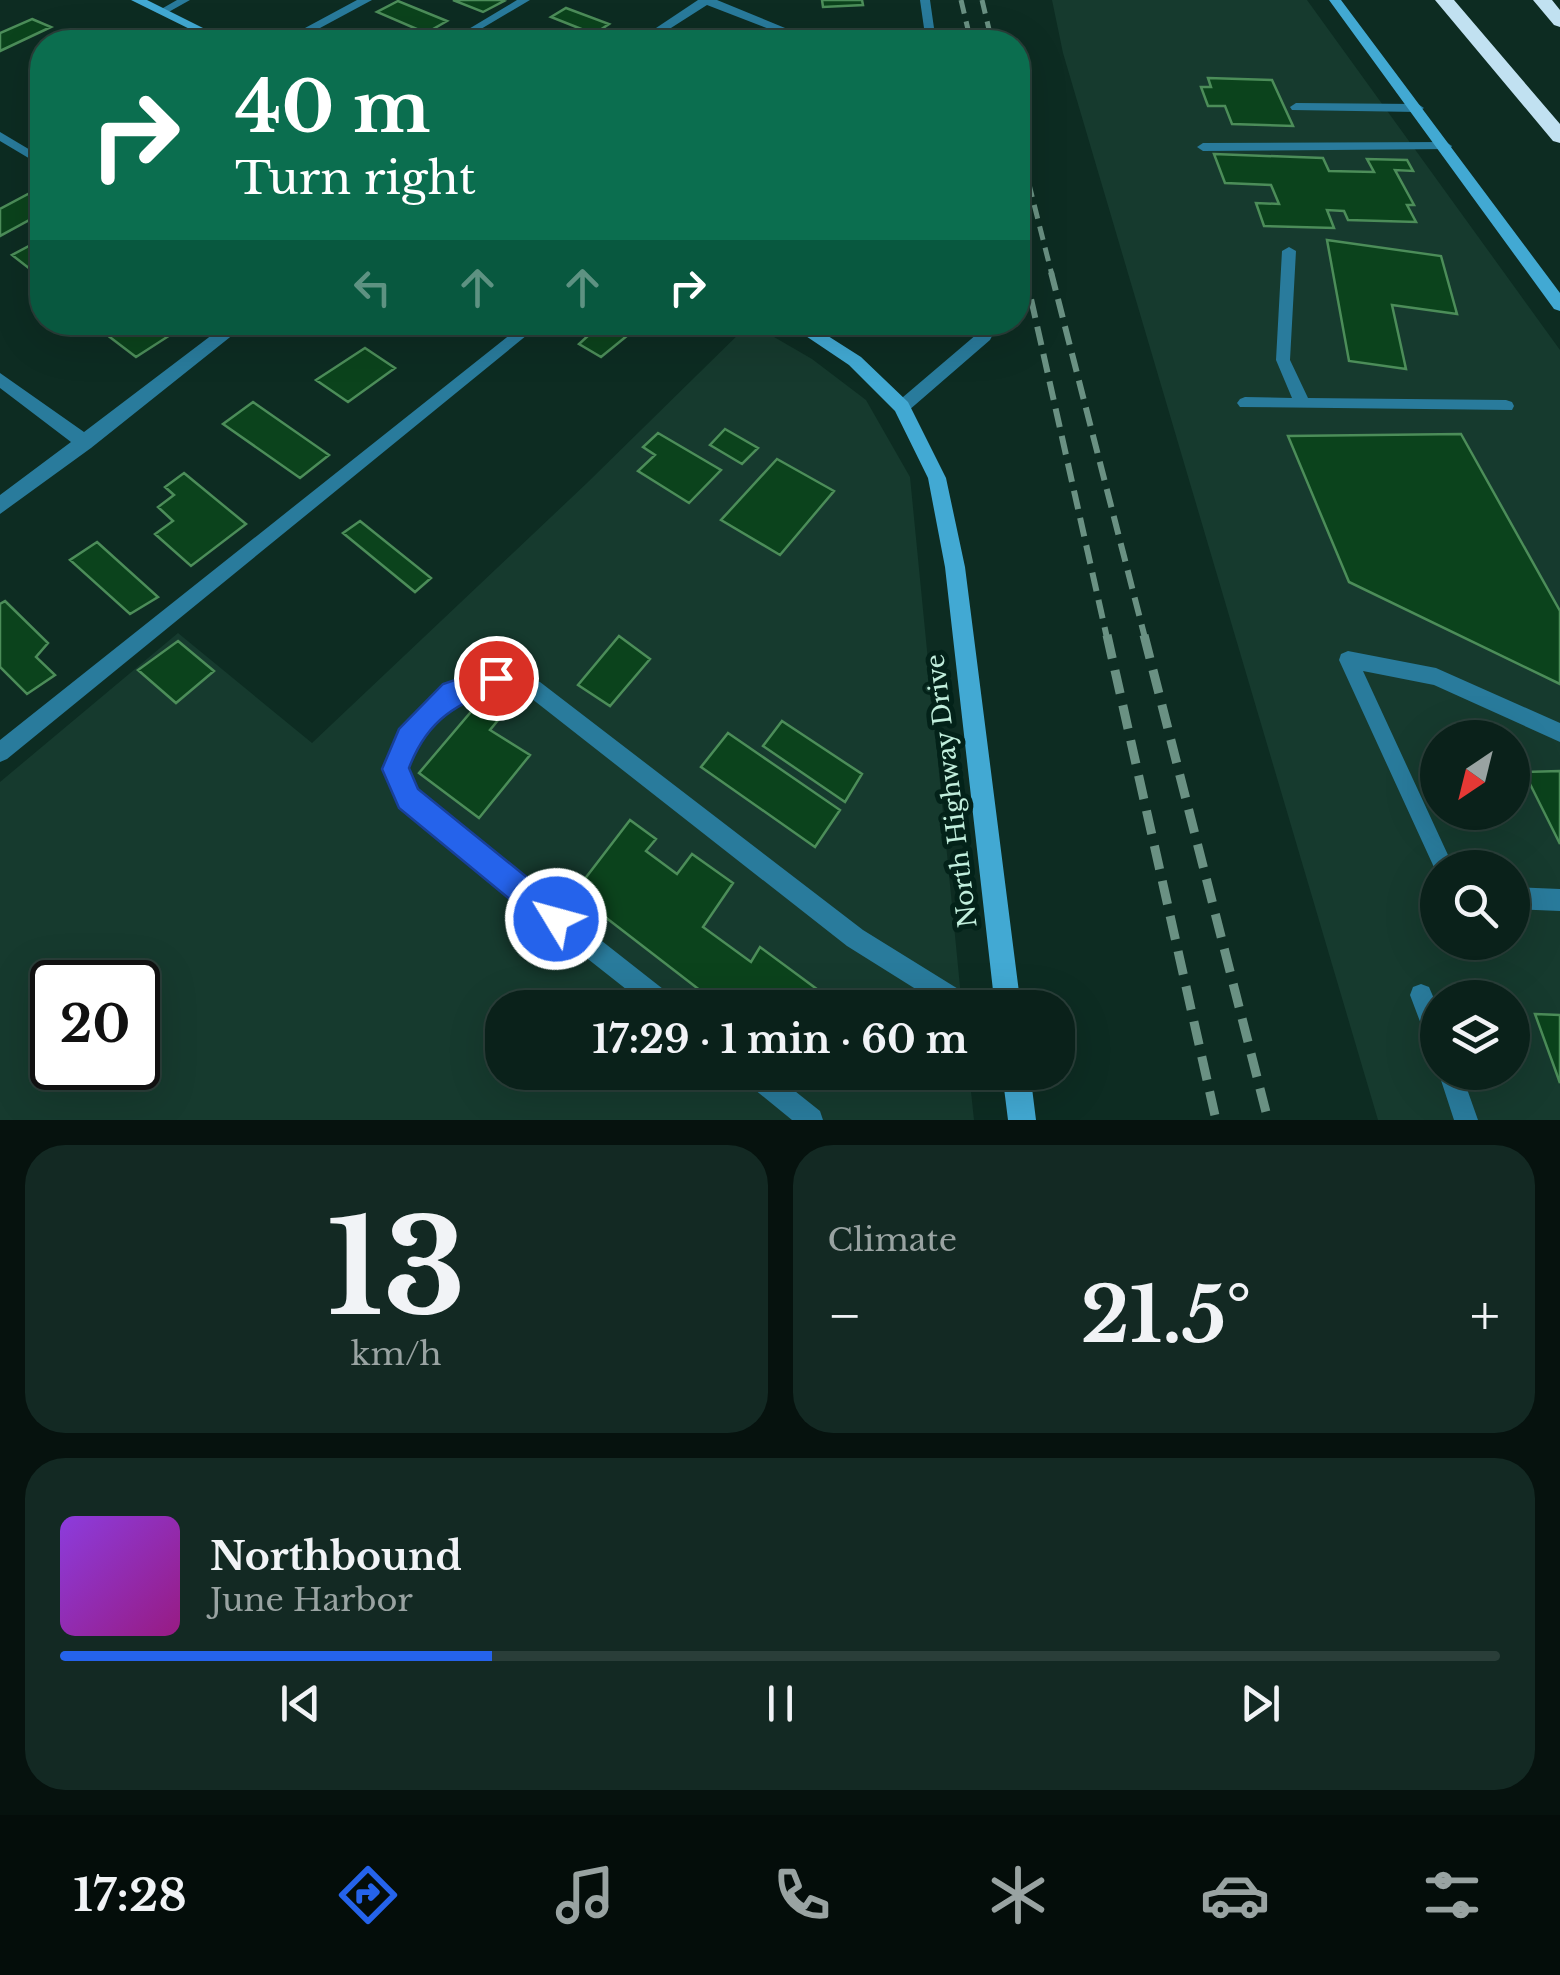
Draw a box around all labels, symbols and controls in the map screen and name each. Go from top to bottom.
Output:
text: 40 m [235,64,430,151]
icon: right [70,70,200,200]
text: Turn right [235,150,476,206]
icon: left [345,260,400,315]
icon: ahead [450,260,505,315]
icon: ahead [555,260,610,315]
icon: right [660,260,715,315]
pin [454,636,539,721]
icon: arrive [469,651,524,706]
street label: North Highway Drive [919,652,984,930]
north arrow [1420,720,1530,830]
map controls [1420,720,1530,1090]
button: search [1420,850,1530,960]
position arrow [504,867,608,971]
speed limit sign: 20 [30,960,160,1090]
button: layers [1420,980,1530,1090]
text: 17:29 · 1 min · 60 m [592,1016,968,1063]
text: 13 [327,1188,466,1349]
text: Climate [828,1220,957,1260]
text: 21.5° [1081,1269,1251,1362]
text: − [828,1282,862,1350]
text: + [1470,1282,1500,1350]
text: km/h [351,1334,442,1374]
text: Northbound [210,1533,462,1580]
text: June Harbor [210,1580,413,1620]
icon: previous [273,1676,328,1731]
icon: pause [753,1676,808,1731]
icon: next [1233,1676,1288,1731]
icon: directions [333,1860,403,1930]
icon: music [550,1860,620,1930]
icon: phone [767,1860,837,1930]
icon: climate [983,1860,1053,1930]
icon: car [1200,1860,1270,1930]
icon: filters [1417,1860,1487,1930]
text: 17:28 [73,1867,187,1923]

